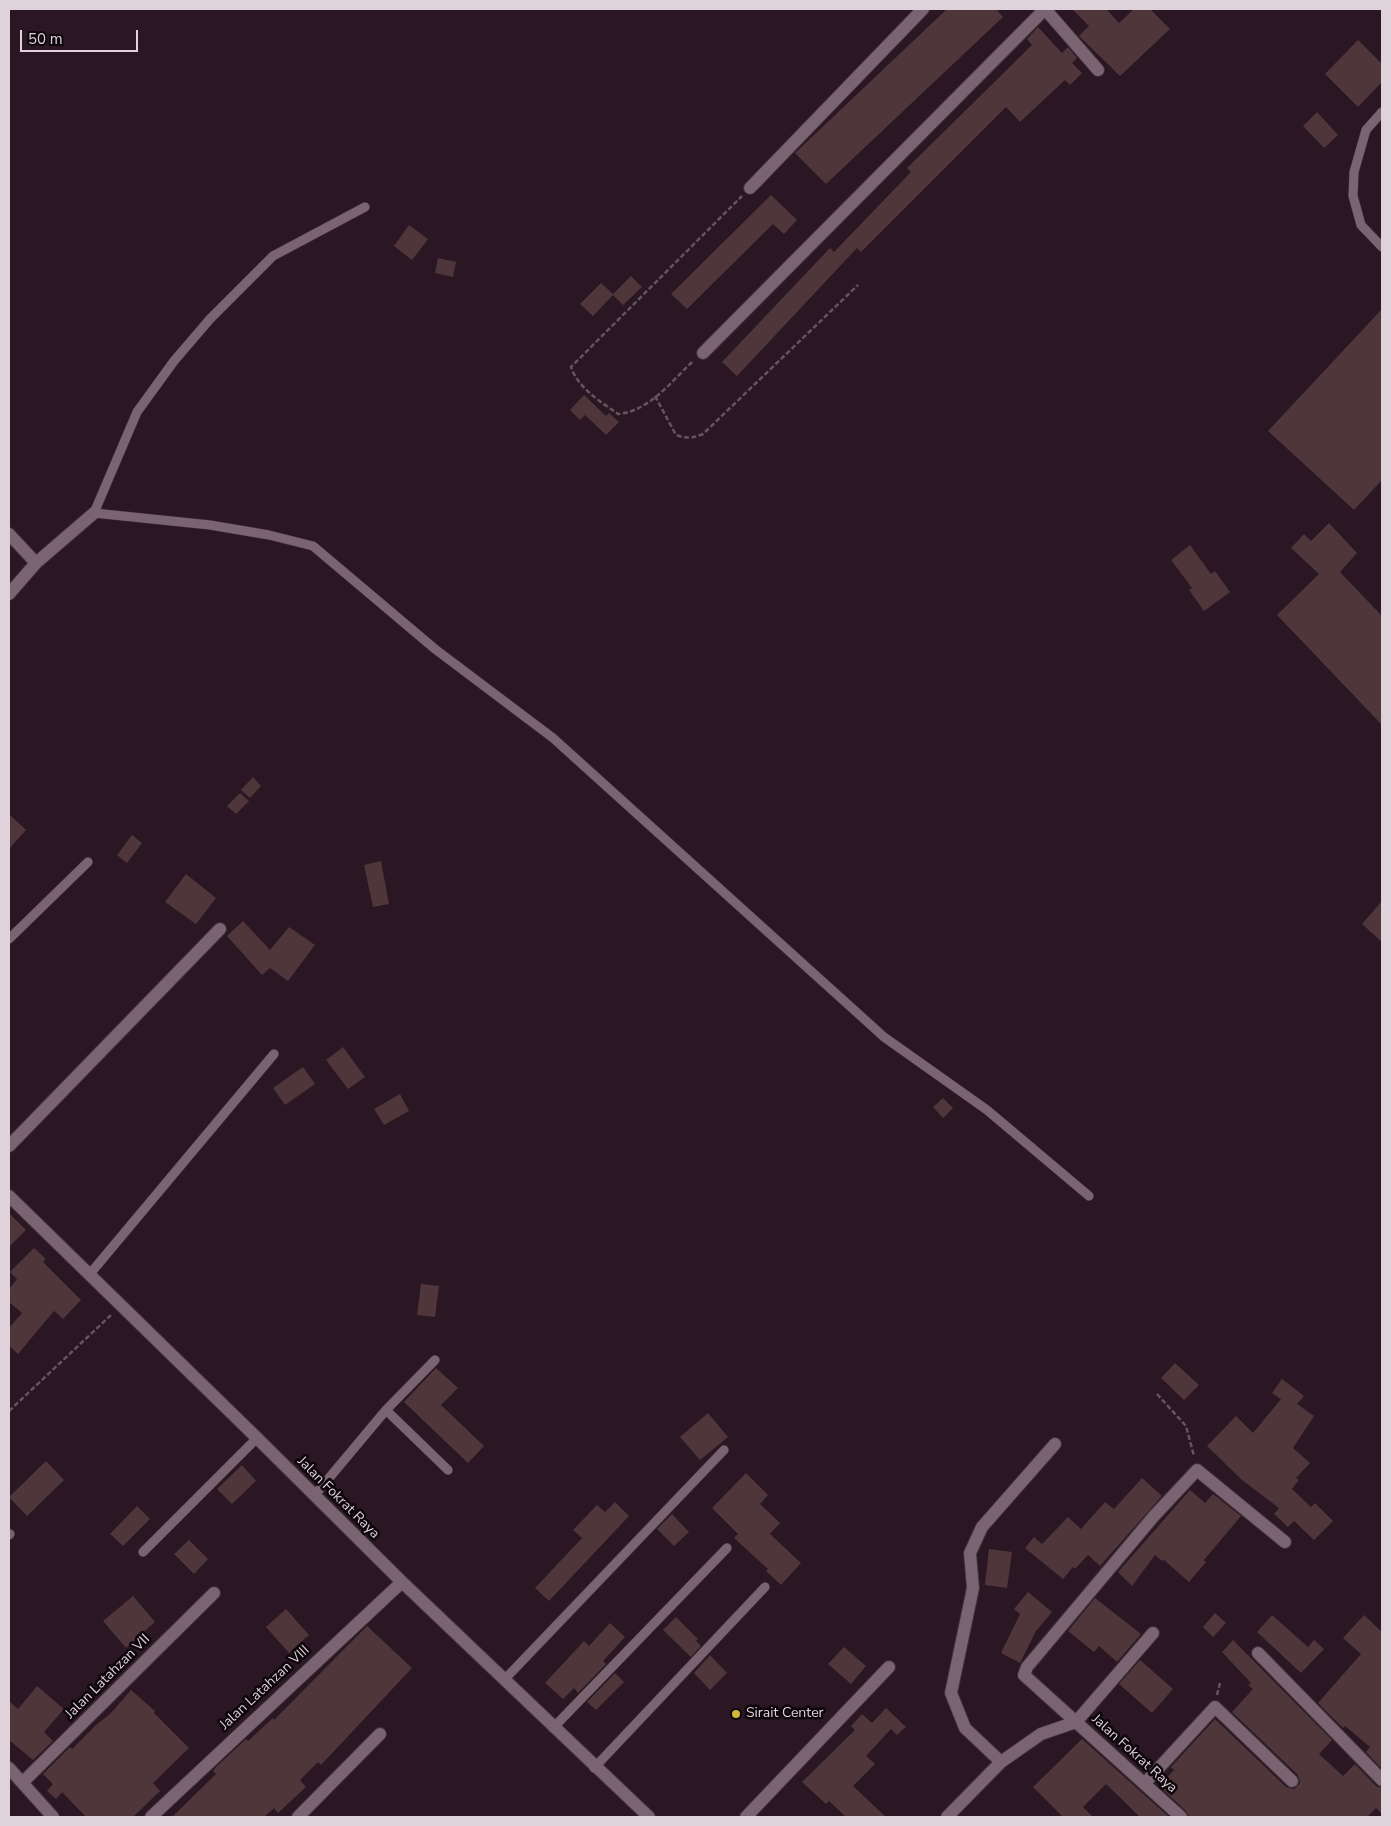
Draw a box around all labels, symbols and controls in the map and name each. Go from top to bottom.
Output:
scale bar [22,20,140,52]
text: 50 m [28,29,63,49]
street label: Jalan Fokrat Raya [293,1453,383,1543]
street label: Jalan Latahzan VII [62,1631,154,1723]
street label: Jalan Latahzan VIII [217,1642,313,1734]
place label: Sirait Center [746,1706,824,1722]
marker: Sirait Center [730,1708,742,1720]
street label: Jalan Fokrat Raya [1088,1711,1180,1797]

